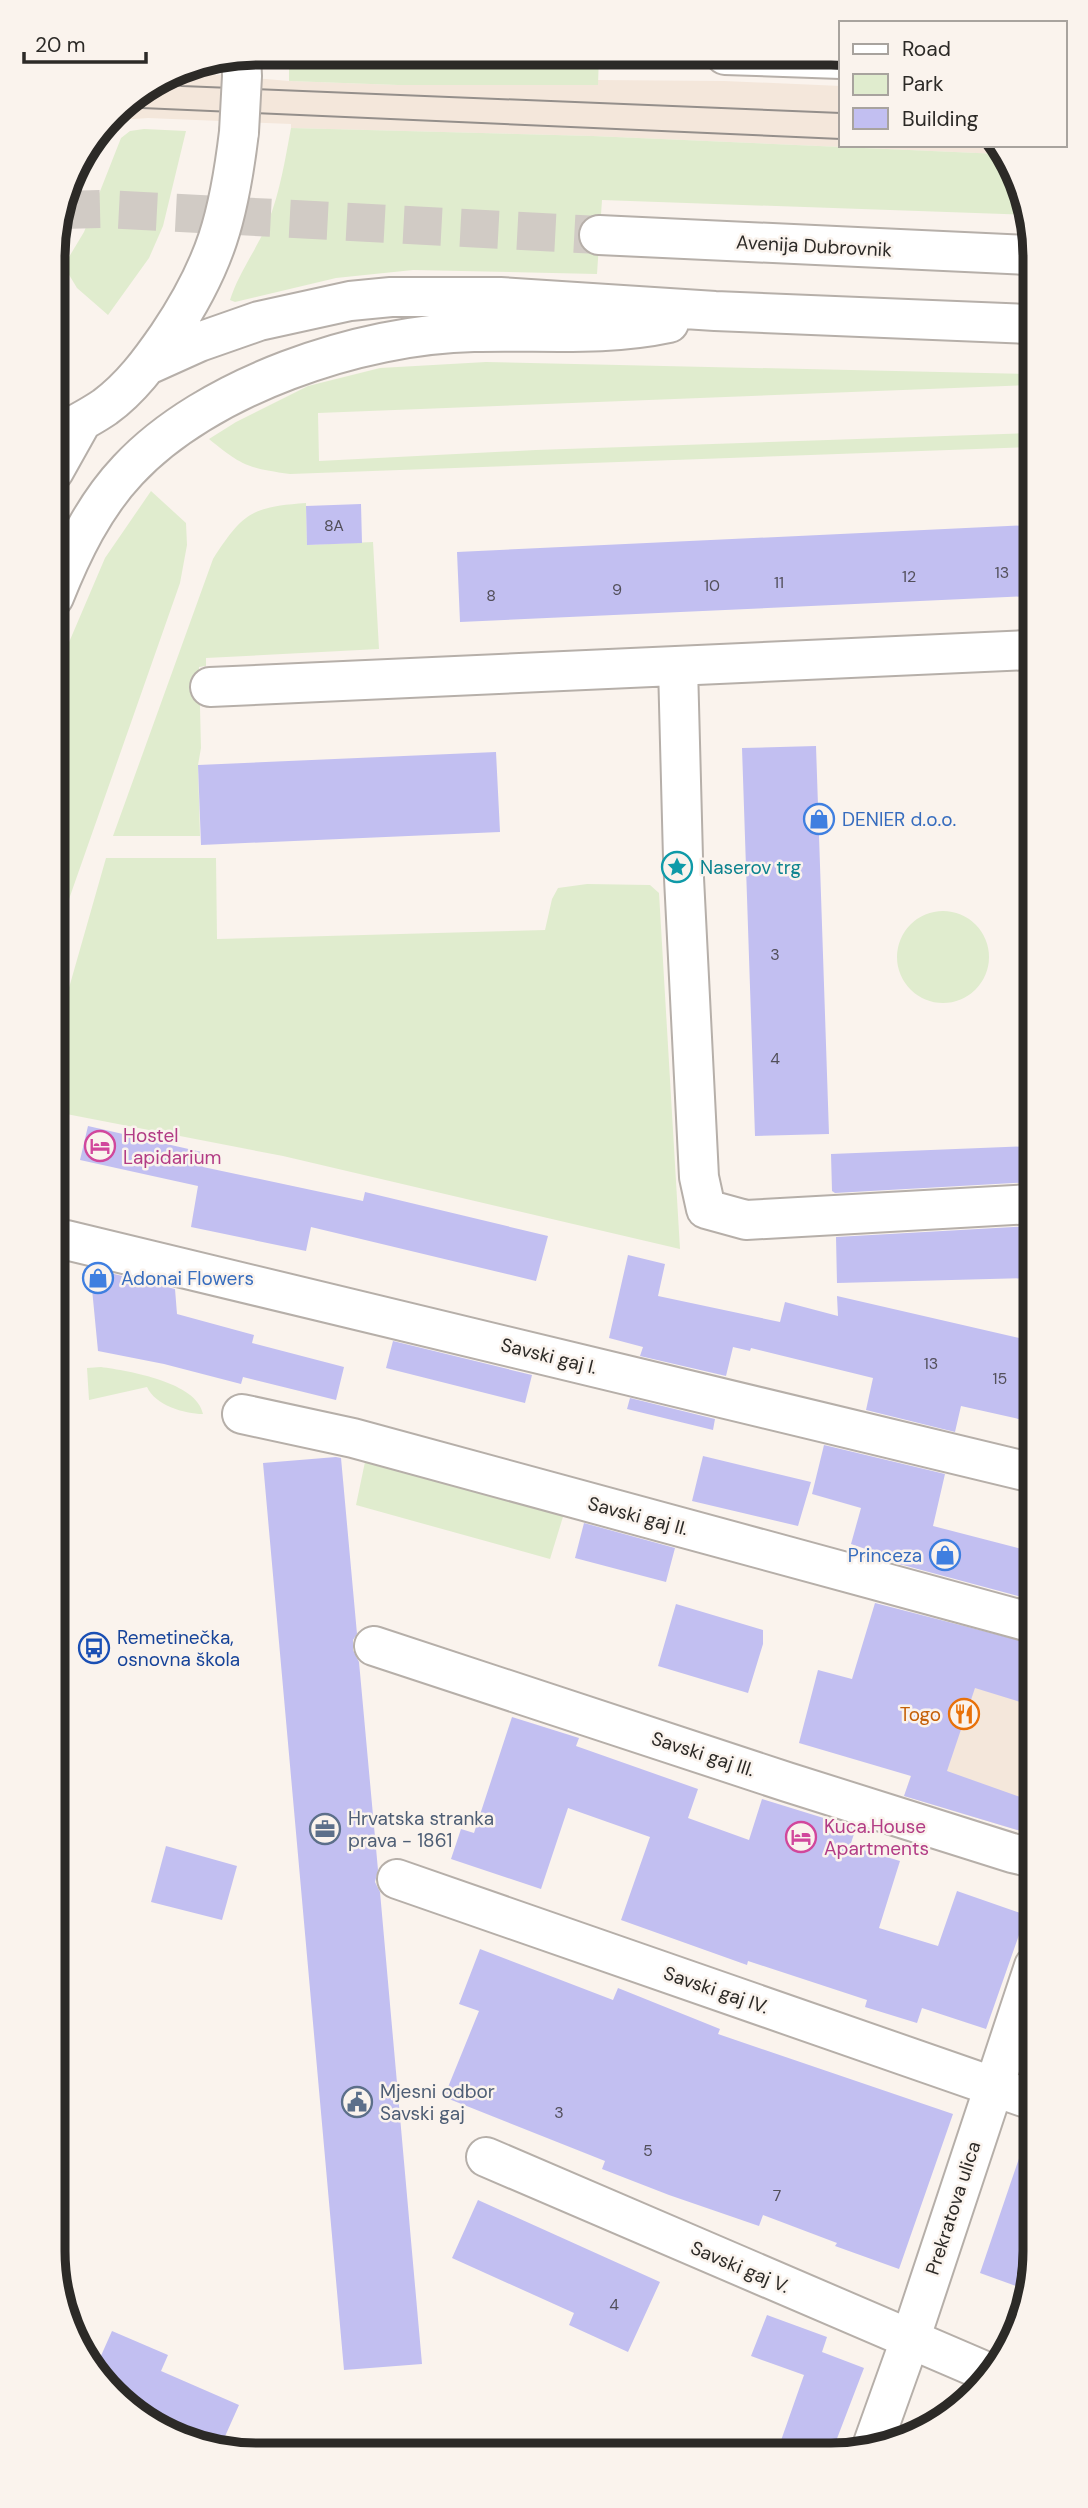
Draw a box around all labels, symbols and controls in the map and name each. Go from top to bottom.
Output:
scale bar [24,21,147,65]
legend [839,21,1067,147]
text: 20 m [35,31,86,59]
text: Road [902,35,951,63]
text: Park [902,70,944,98]
text: Building [902,105,979,133]
street label: Avenija Dubrovnik [736,229,893,263]
house number: 8A [324,515,344,536]
house number: 13 [995,562,1009,583]
house number: 12 [902,566,916,587]
house number: 11 [774,572,784,593]
house number: 10 [704,575,720,596]
house number: 9 [612,579,622,600]
house number: 8 [486,585,496,606]
shop icon: DENIER d.o.o. [802,802,836,836]
place label: DENIER d.o.o. [842,807,956,832]
place icon: Naserov trg [660,850,694,884]
place label: Naserov trg [700,855,802,880]
house number: 3 [770,944,780,965]
house number: 4 [770,1048,780,1069]
place label: Hostel Lapidarium [123,1123,221,1170]
hotel icon: Hostel Lapidarium [83,1129,117,1163]
shop icon: Adonai Flowers [81,1261,115,1295]
place label: Adonai Flowers [121,1266,254,1291]
street label: Savski gaj I. [498,1332,600,1380]
house number: 13 [924,1353,938,1374]
house number: 15 [993,1368,1007,1389]
street label: Savski gaj II. [585,1491,691,1541]
shop icon: Princeza [928,1538,962,1572]
place label: Princeza [848,1543,922,1568]
place label: Remetinečka, osnovna škola [117,1625,240,1672]
bus stop icon: Remetinečka, osnovna škola [77,1631,111,1665]
restaurant icon: Togo [947,1697,981,1731]
place label: Togo [900,1702,941,1727]
street label: Savski gaj III. [648,1726,758,1782]
place label: Hrvatska stranka prava - 1861 [348,1806,494,1853]
office icon: Hrvatska stranka prava - 1861 [308,1812,342,1846]
place label: Kuca.House Apartments [824,1814,929,1861]
hotel icon: Kuca.House Apartments [784,1820,818,1854]
street label: Savski gaj IV. [660,1960,772,2020]
place label: Mjesni odbor Savski gaj [380,2079,495,2126]
public building icon: Mjesni odbor Savski gaj [340,2085,374,2119]
house number: 3 [554,2102,564,2123]
street label: Prekratova ulica [920,2138,986,2278]
house number: 5 [643,2140,653,2161]
house number: 7 [773,2185,781,2206]
street label: Savski gaj V. [687,2235,793,2299]
house number: 4 [609,2294,619,2315]

